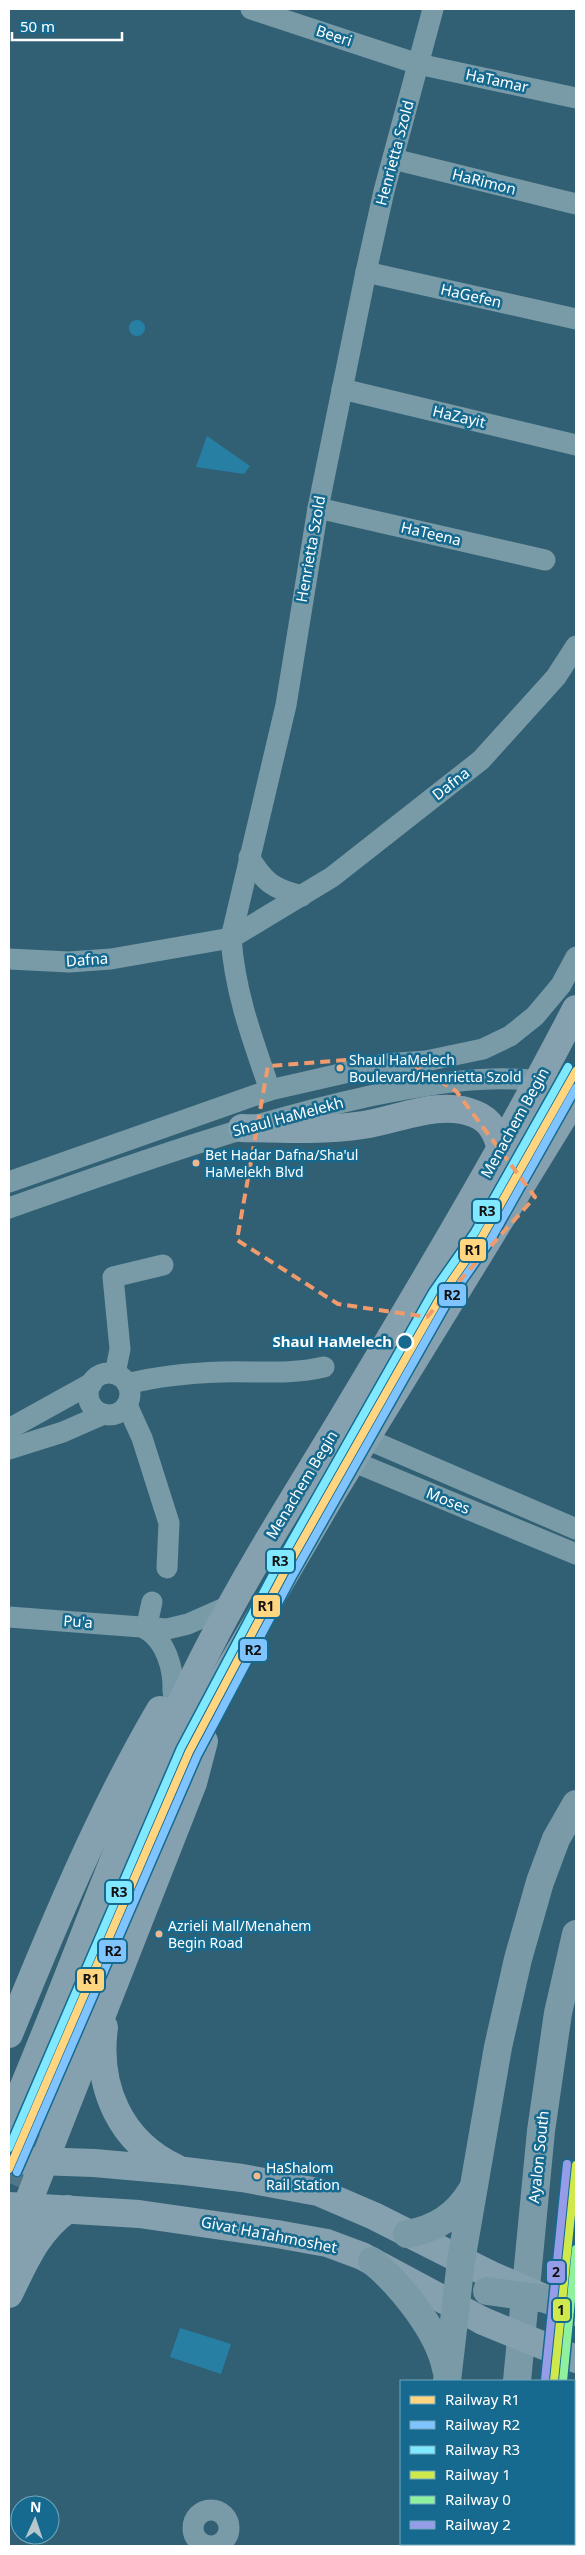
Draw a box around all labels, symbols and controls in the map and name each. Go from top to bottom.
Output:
scale bar [12,10,122,42]
text: 50 m [20,16,55,36]
street label: Beeri [314,20,355,50]
street label: HaTamar [464,64,530,96]
street label: Henrietta Szold [370,98,418,207]
street label: HaRimon [450,163,518,199]
street label: HaGefen [439,278,504,312]
street label: HaZayit [431,400,488,432]
street label: Henrietta Szold [291,494,329,604]
street label: HaTeena [399,516,463,550]
street label: Dafna [428,762,473,804]
street label: Dafna [65,948,109,970]
place label: Shaul HaMelech Boulevard/Henrietta Szold [349,1050,522,1086]
marker: Shaul HaMelech Boulevard/Henrietta Szold [335,1063,345,1073]
street label: Menachem Begin [476,1064,553,1181]
street label: Shaul HaMelekh [230,1092,345,1140]
place label: Bet Hadar Dafna/Sha'ul HaMelekh Blvd [205,1145,358,1181]
marker: Bet Hadar Dafna/Sha'ul HaMelekh Blvd [191,1158,201,1168]
line badge: R3 [472,1199,501,1223]
text: R3 [478,1201,496,1220]
line badge: R1 [459,1238,487,1262]
text: R1 [464,1240,482,1259]
line badge: R2 [438,1283,467,1307]
text: R2 [443,1285,461,1304]
place label: Shaul HaMelech [272,1331,392,1351]
marker: Shaul HaMelech [396,1333,414,1351]
street label: Menachem Begin [261,1427,341,1542]
street label: Moses [424,1482,473,1518]
line badge: R3 [266,1549,295,1573]
text: R3 [271,1551,289,1570]
line badge: R1 [252,1594,281,1618]
text: R1 [257,1596,275,1615]
street label: Pu'a [63,1610,94,1632]
line badge: R2 [239,1638,268,1662]
text: R2 [244,1640,262,1659]
line badge: R3 [105,1880,133,1904]
text: R3 [110,1882,128,1901]
place label: Azrieli Mall/Menahem Begin Road [168,1916,311,1952]
marker: Azrieli Mall/Menahem Begin Road [154,1929,164,1939]
line badge: R2 [98,1939,127,1963]
text: R2 [104,1941,122,1960]
line badge: R1 [76,1968,105,1992]
text: R1 [82,1969,100,1988]
street label: Ayalon South [523,2110,553,2204]
place label: HaShalom Rail Station [266,2158,340,2194]
marker: HaShalom Rail Station [252,2171,262,2181]
street label: Givat HaTahmoshet [200,2211,339,2257]
line badge: 2 [546,2260,566,2284]
text: 2 [552,2262,560,2281]
line badge: 1 [552,2298,571,2322]
text: 1 [557,2300,565,2319]
legend [400,2380,575,2545]
text: Railway R1 [445,2389,520,2409]
text: Railway R2 [445,2414,520,2434]
text: Railway R3 [445,2439,520,2459]
text: Railway 1 [445,2464,511,2484]
text: Railway 0 [445,2489,511,2509]
north arrow [10,2495,60,2545]
text: N [30,2497,42,2516]
text: Railway 2 [445,2514,511,2534]

